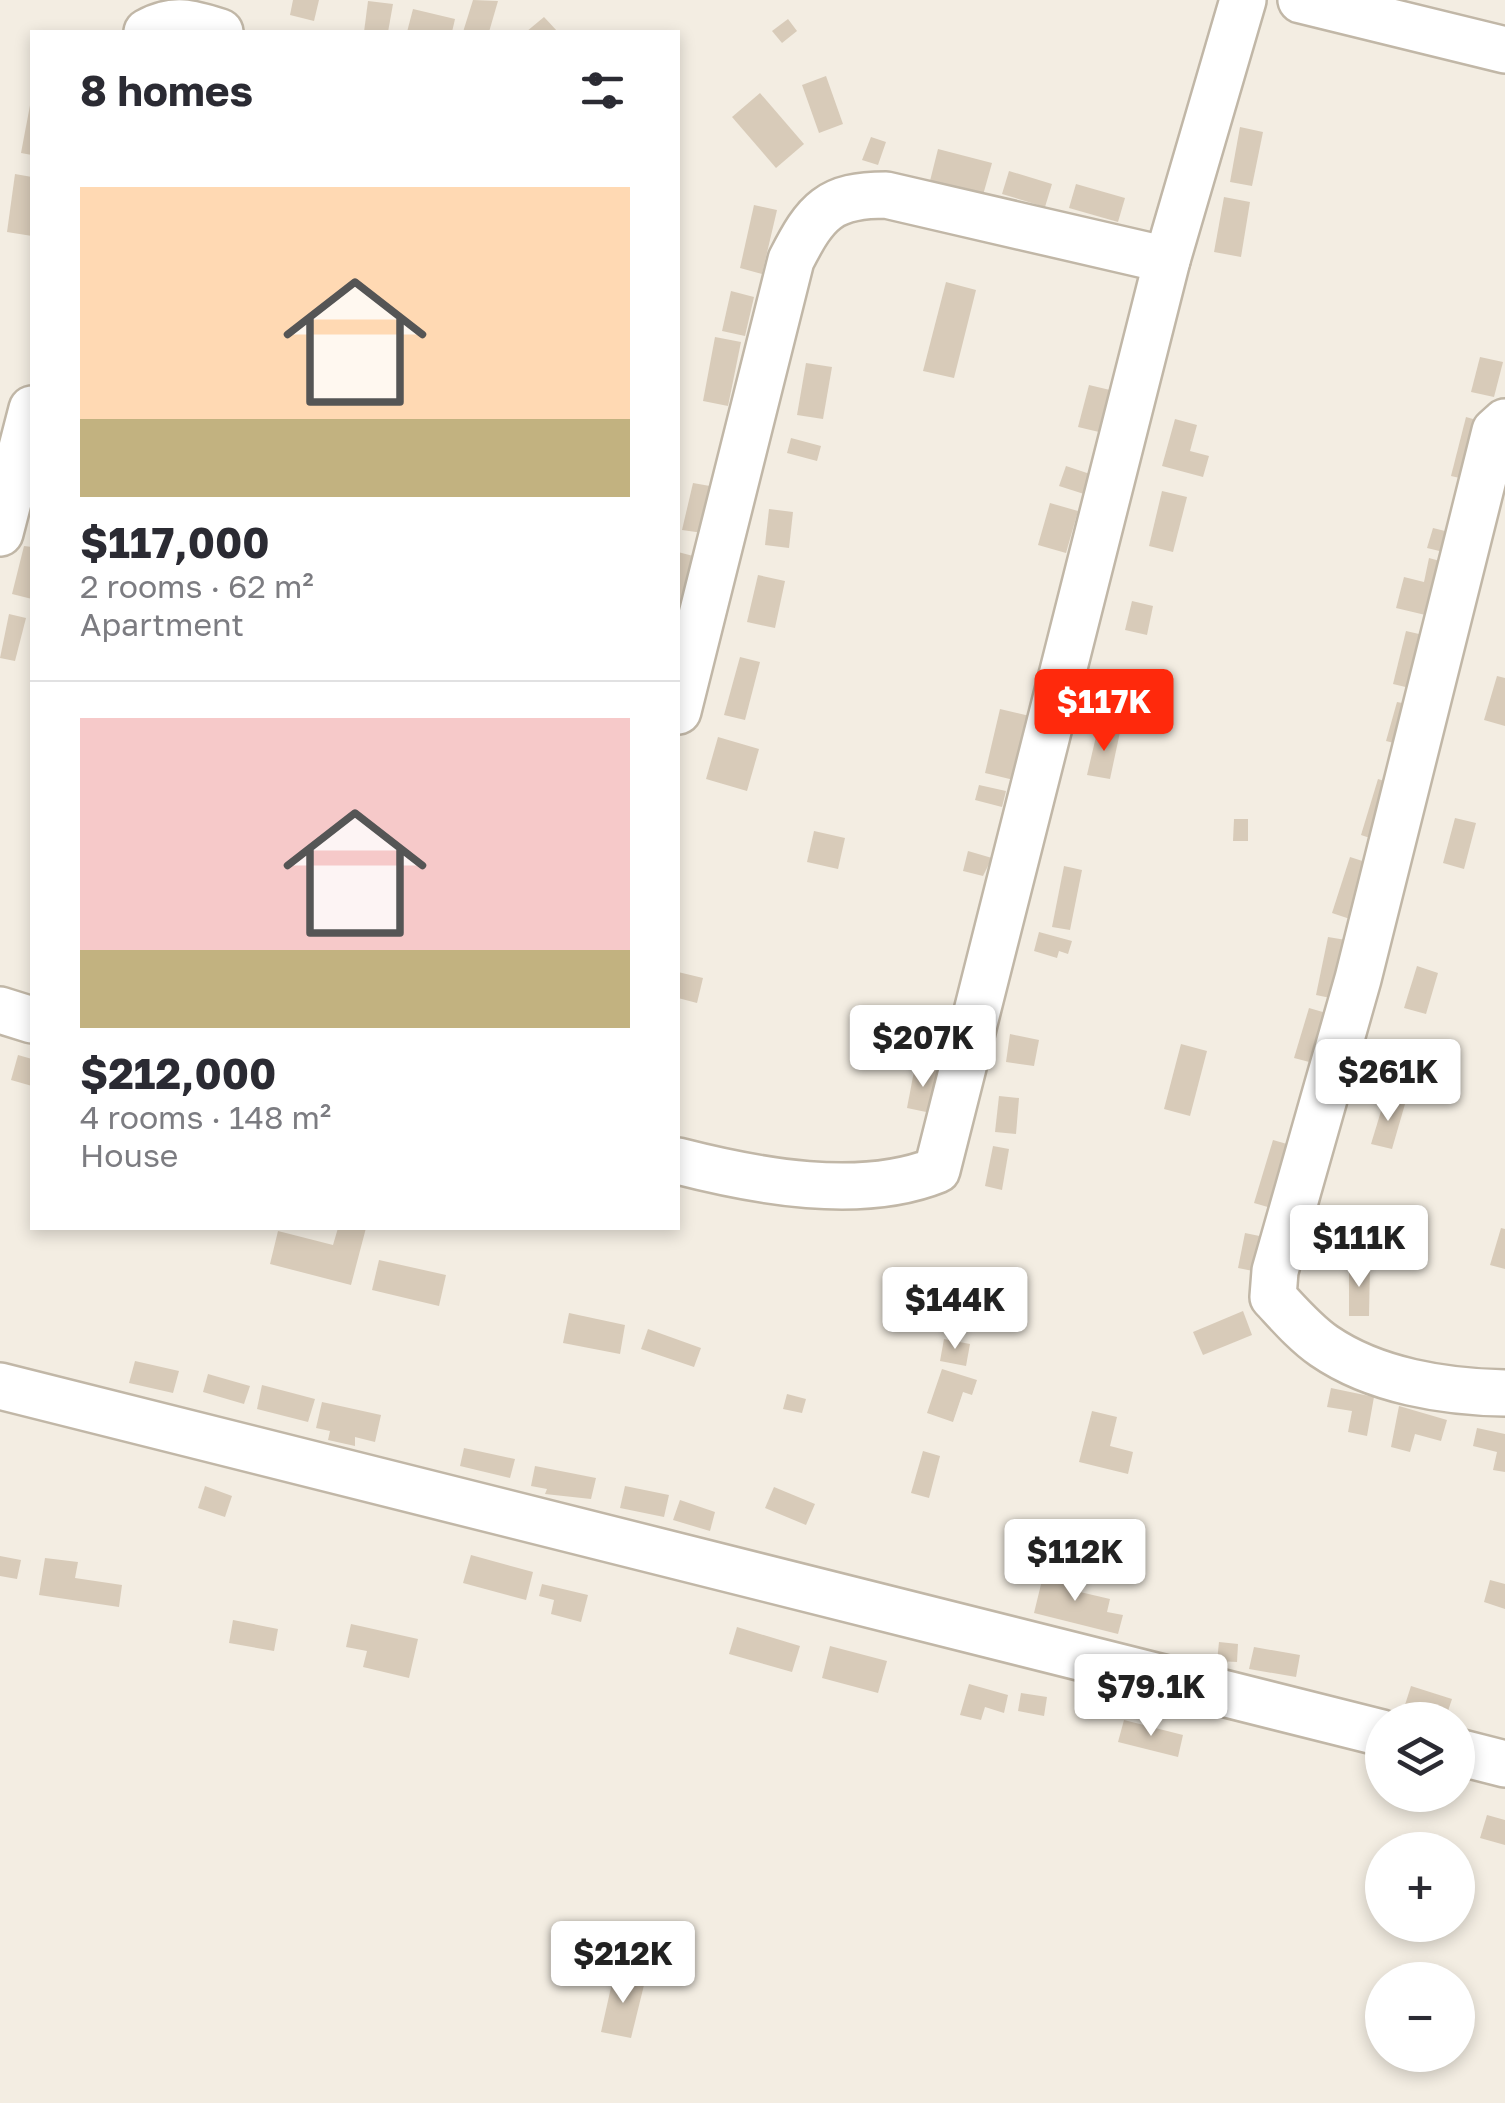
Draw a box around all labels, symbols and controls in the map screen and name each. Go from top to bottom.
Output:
icon: filters [575,63,630,118]
text: 8 homes [80,65,253,115]
icon: home [265,252,445,432]
text: $117,000 [80,517,270,567]
text: 2 rooms · 62 m² [80,567,314,605]
text: Apartment [80,605,244,643]
pin: $117K [1034,669,1174,754]
text: $117K [1056,682,1152,720]
icon: home [265,783,445,963]
pin: $207K [853,1005,993,1090]
text: $207K [872,1018,974,1056]
pin: $261K [1318,1039,1458,1124]
text: $212,000 [80,1048,276,1098]
text: $261K [1338,1052,1438,1090]
text: 4 rooms · 148 m² [80,1098,331,1136]
text: House [80,1136,178,1174]
pin: $111K [1289,1205,1429,1290]
text: $111K [1312,1218,1406,1256]
pin: $144K [885,1267,1025,1352]
text: $144K [904,1280,1006,1318]
pin: $112K [1005,1519,1145,1604]
text: $112K [1026,1532,1124,1570]
pin: $79.1K [1070,1654,1232,1739]
text: $79.1K [1096,1667,1206,1705]
map controls [1365,1702,1475,2072]
button: layers [1365,1702,1475,1812]
button: + [1365,1832,1475,1942]
pin: $212K [553,1921,693,2006]
text: $212K [573,1934,673,1972]
button: − [1365,1962,1475,2072]

